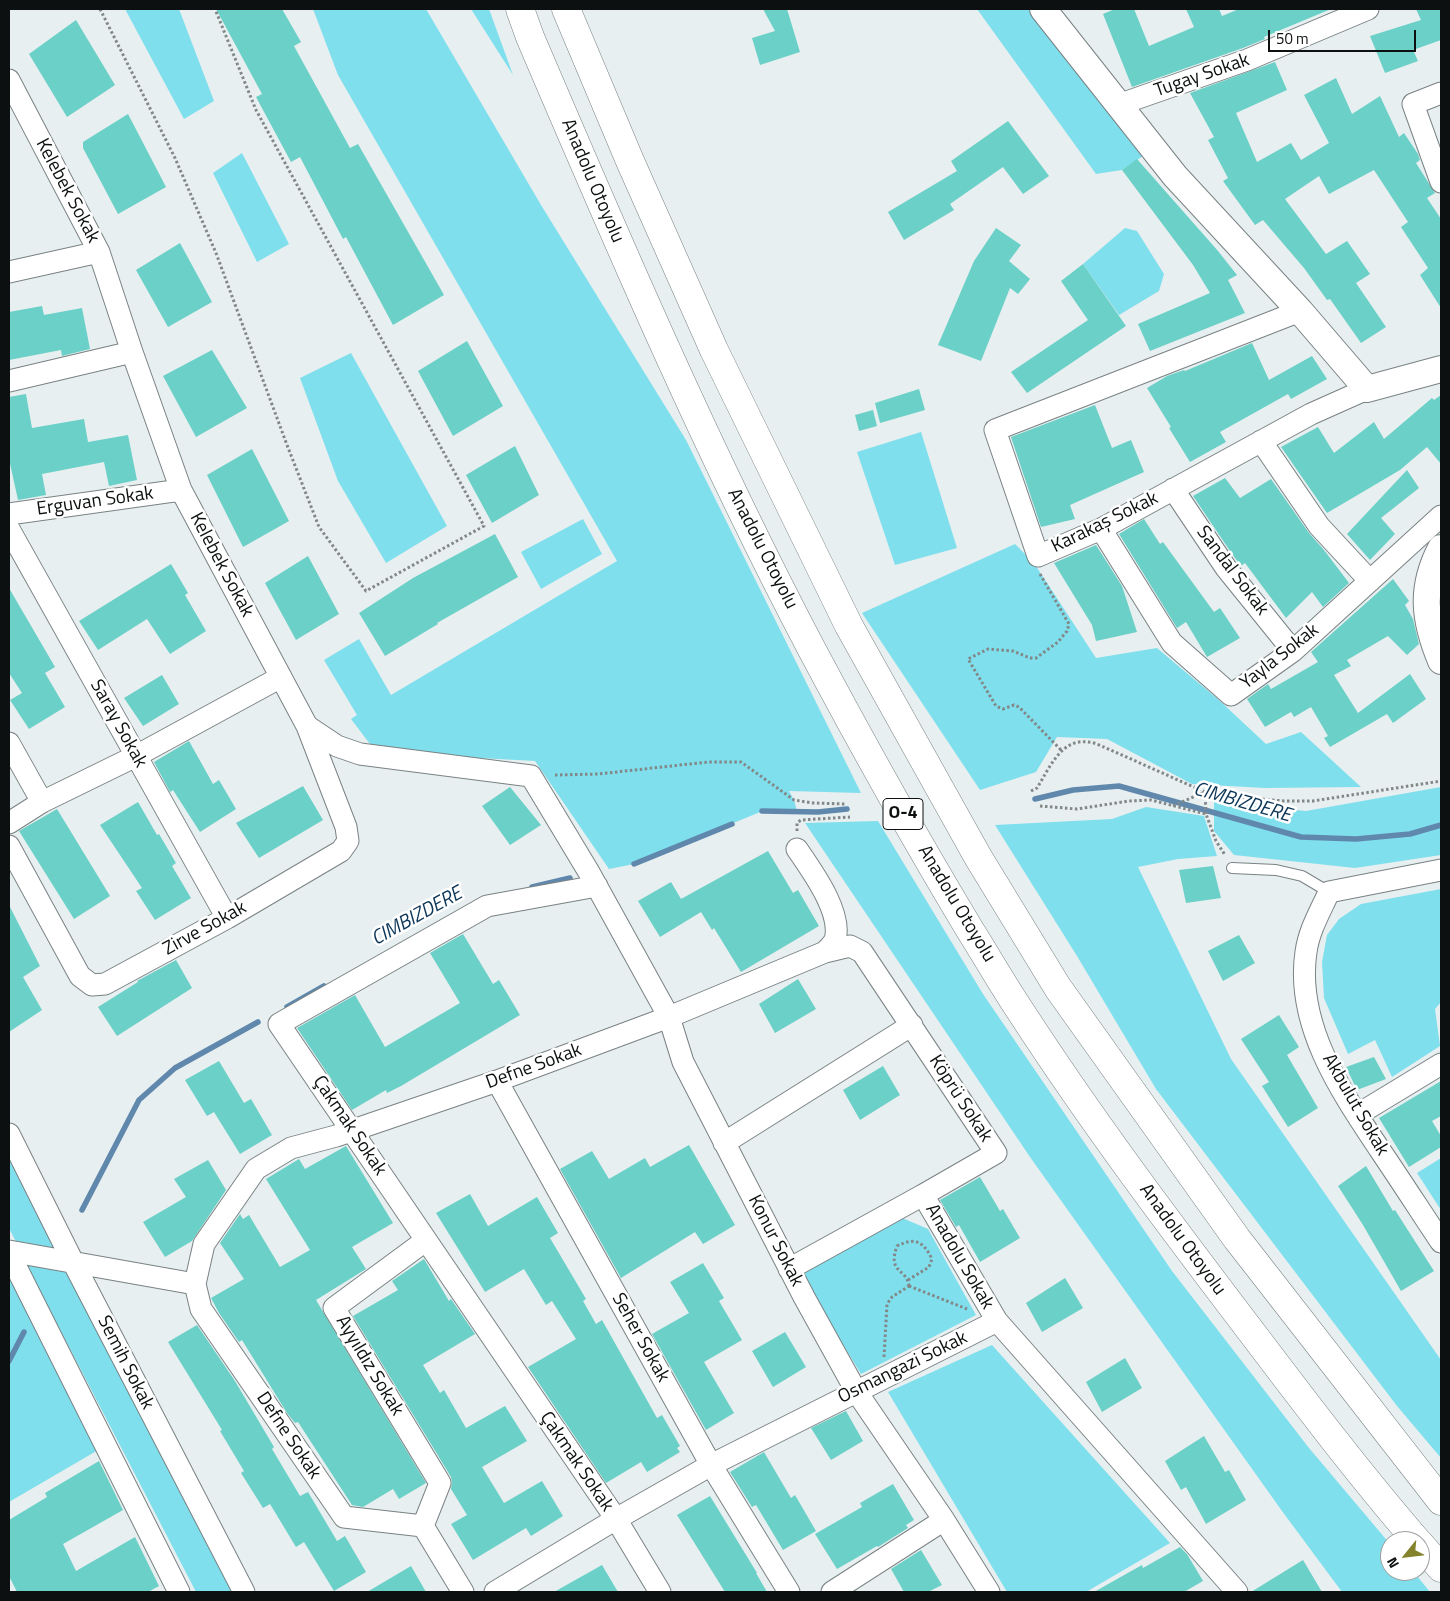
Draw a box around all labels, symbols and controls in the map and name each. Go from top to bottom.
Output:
scale bar [1270,20,1418,52]
text: 50 m [1276,27,1309,50]
street label: Tugay Sokak [1151,49,1253,103]
street label: Anadolu Otoyolu [556,116,628,246]
street label: Kelebek Sokak [30,135,104,247]
street label: Erguvan Sokak [35,483,155,521]
street label: Anadolu Otoyolu [722,485,802,613]
street label: Karakaş Sokak [1048,487,1162,559]
street label: Kelebek Sokak [184,509,258,621]
street label: Sandal Sokak [1191,522,1273,620]
street label: Yayla Sokak [1236,619,1324,695]
street label: Saray Sokak [84,676,152,772]
water label: CIMBIZDERE [1191,778,1293,828]
road number: O-4 [883,799,923,830]
street label: Anadolu Otoyolu [912,841,1000,967]
water label: CIMBIZDERE [367,882,467,952]
street label: Zirve Sokak [159,897,251,961]
street label: Defne Sokak [483,1039,585,1095]
street label: Akbulut Sokak [1317,1050,1393,1160]
street label: Köprü Sokak [923,1051,997,1147]
street label: Çakmak Sokak [307,1072,391,1180]
street label: Anadolu Otoyolu [1134,1180,1230,1300]
street label: Konur Sokak [742,1191,808,1291]
street label: Anadolu Sokak [920,1200,998,1314]
street label: Seher Sokak [606,1289,674,1387]
street label: Semih Sokak [92,1312,158,1414]
street label: Ayyıldız Sokak [330,1312,408,1420]
street label: Osmangazi Sokak [835,1327,971,1409]
street label: Defne Sokak [251,1388,325,1484]
street label: Çakmak Sokak [534,1408,618,1516]
north arrow [1380,1531,1430,1581]
text: N [1381,1554,1404,1572]

